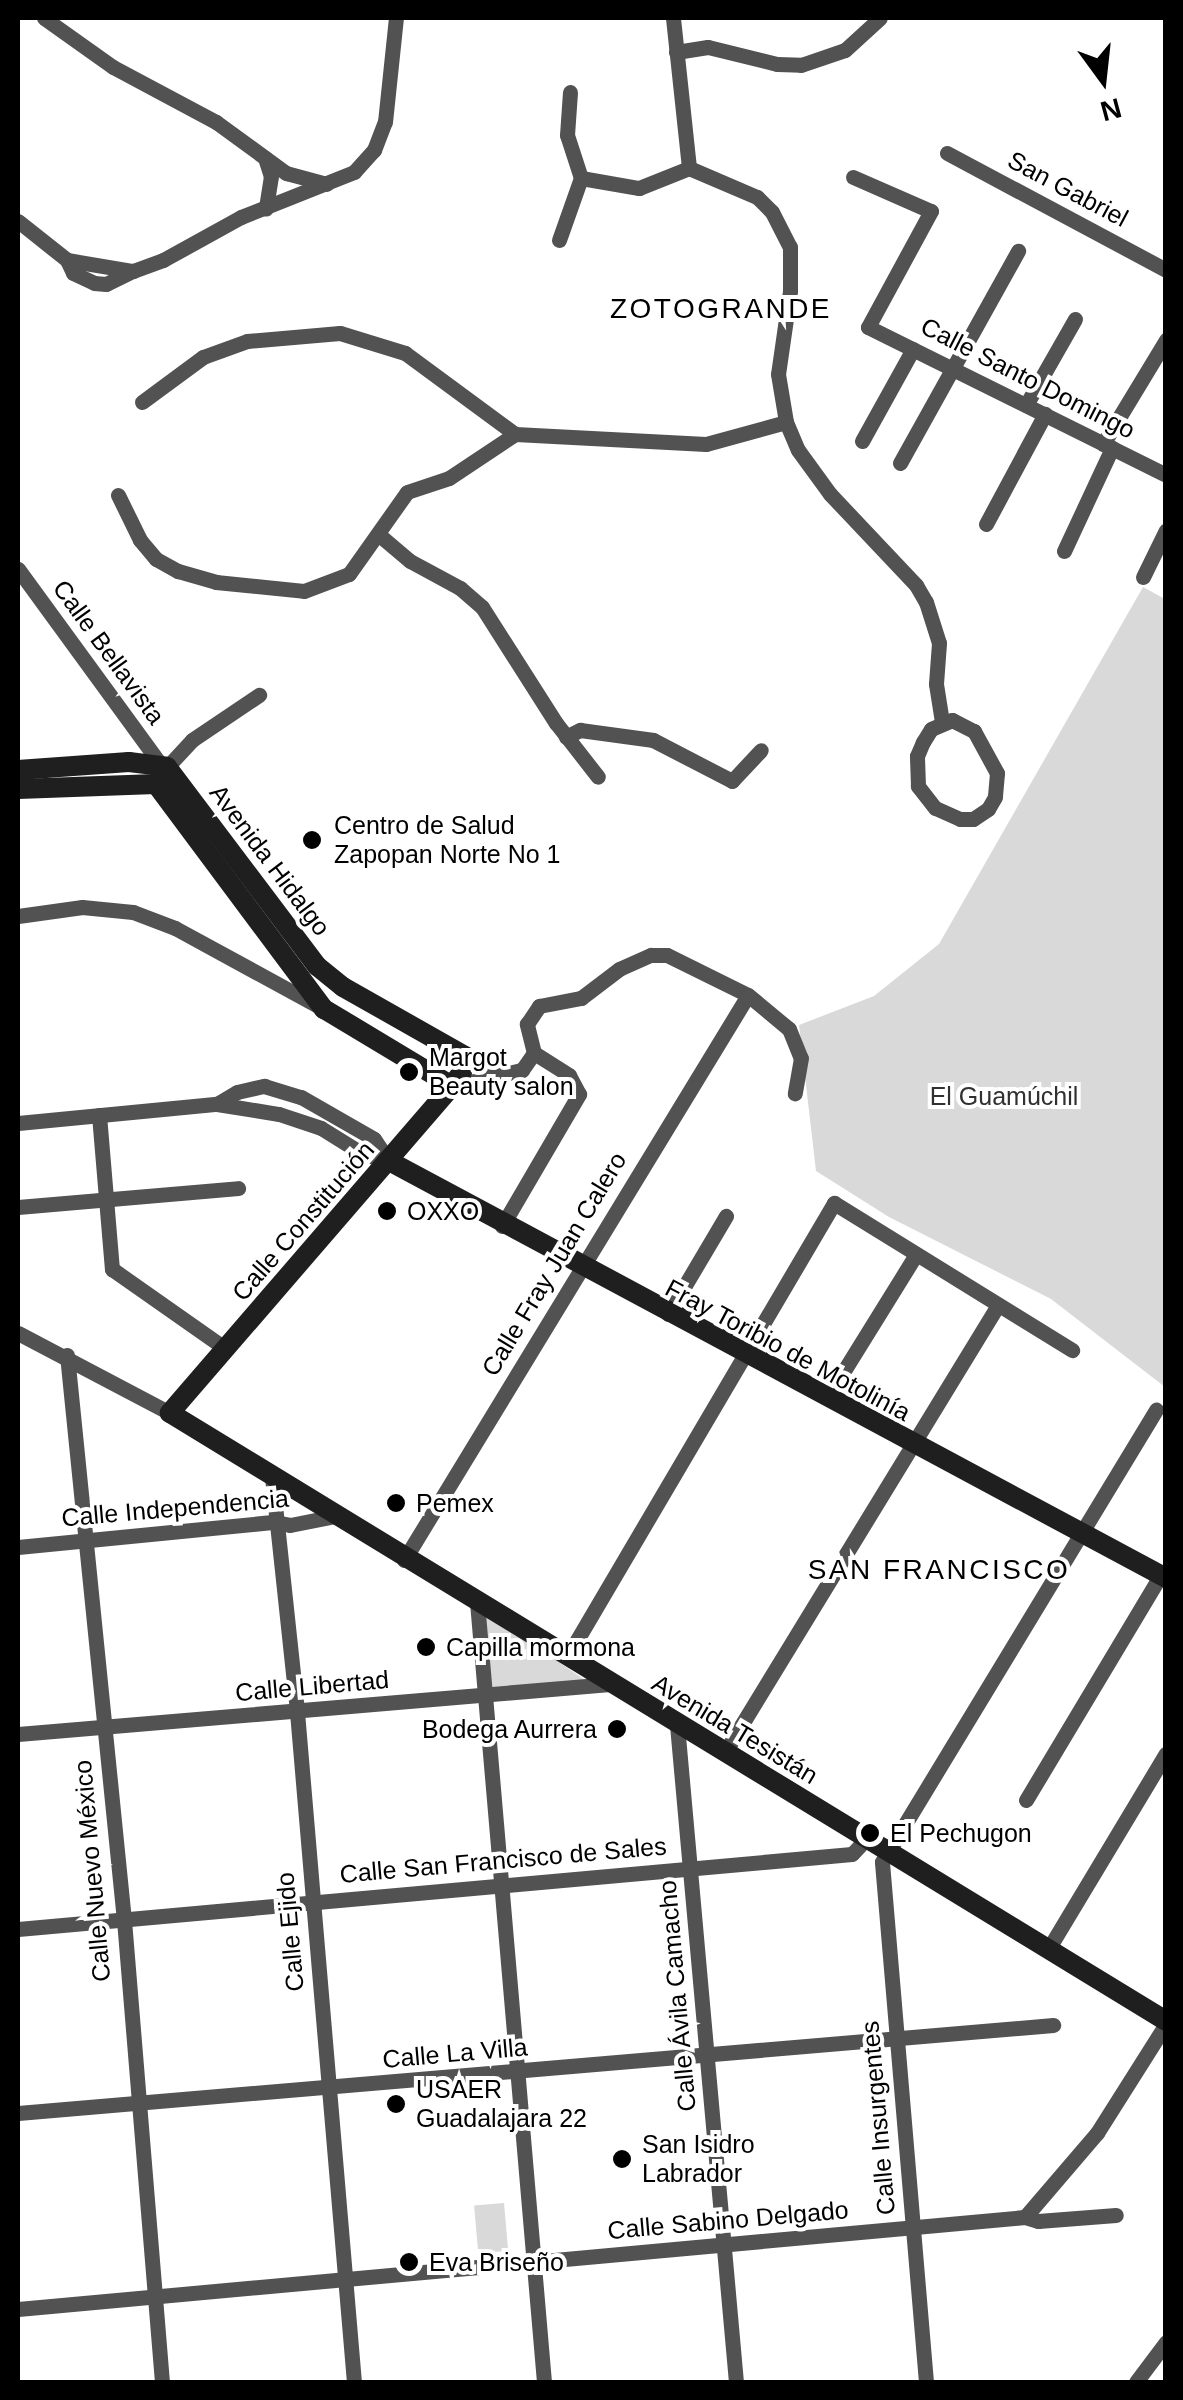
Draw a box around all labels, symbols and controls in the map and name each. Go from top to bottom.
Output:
north arrow [1053,30,1153,130]
text: N [1097,92,1125,127]
street label: San Gabriel [1003,145,1133,233]
district label: ZOTOGRANDE [610,292,832,326]
street label: Calle Santo Domingo [916,311,1140,445]
street label: Calle Bellavista [47,574,171,730]
street label: Avenida Hidalgo [203,778,337,942]
place label: Centro de Salud Zapopan Norte No 1 [334,811,561,870]
marker: Centro de Salud Zapopan Norte No 1 [299,827,325,853]
place label: Margot Beauty salon [429,1043,574,1102]
marker: Margot Beauty salon [398,1061,420,1083]
park label: El Guamúchil [930,1081,1078,1111]
street label: Calle Constitución [226,1135,380,1307]
street label: Calle Fray Juan Calero [475,1147,633,1381]
place label: OXXO [407,1196,479,1226]
marker: OXXO [376,1200,398,1222]
street label: Fray Toribio de Motolinía [660,1273,916,1427]
street label: Calle Independencia [60,1483,290,1533]
place label: Pemex [416,1488,494,1518]
marker: Pemex [385,1492,407,1514]
district label: SAN FRANCISCO [808,1553,1070,1587]
place label: Capilla mormona [446,1632,635,1662]
marker: Capilla mormona [415,1636,437,1658]
street label: Calle Libertad [234,1664,390,1708]
street label: Avenida Tesistán [646,1668,824,1790]
place label: Bodega Aurrera [420,1714,597,1744]
marker: Bodega Aurrera [606,1718,628,1740]
street label: Calle Nuevo México [67,1759,117,1983]
place label: El Pechugon [890,1818,1032,1848]
marker: El Pechugon [859,1822,881,1844]
street label: Calle San Francisco de Sales [338,1831,668,1889]
street label: Calle Ejido [270,1871,310,1993]
street label: Calle Ávila Camacho [652,1879,702,2113]
street label: Calle Insurgentes [855,2020,901,2216]
street label: Calle La Villa [381,2032,529,2074]
place label: USAER Guadalajara 22 [416,2075,587,2134]
marker: USAER Guadalajara 22 [385,2093,407,2115]
place label: San Isidro Labrador [642,2130,755,2189]
marker: San Isidro Labrador [611,2148,633,2170]
street label: Calle Sabino Delgado [606,2195,850,2245]
place label: Eva Briseño [429,2247,564,2277]
marker: Eva Briseño [398,2251,420,2273]

